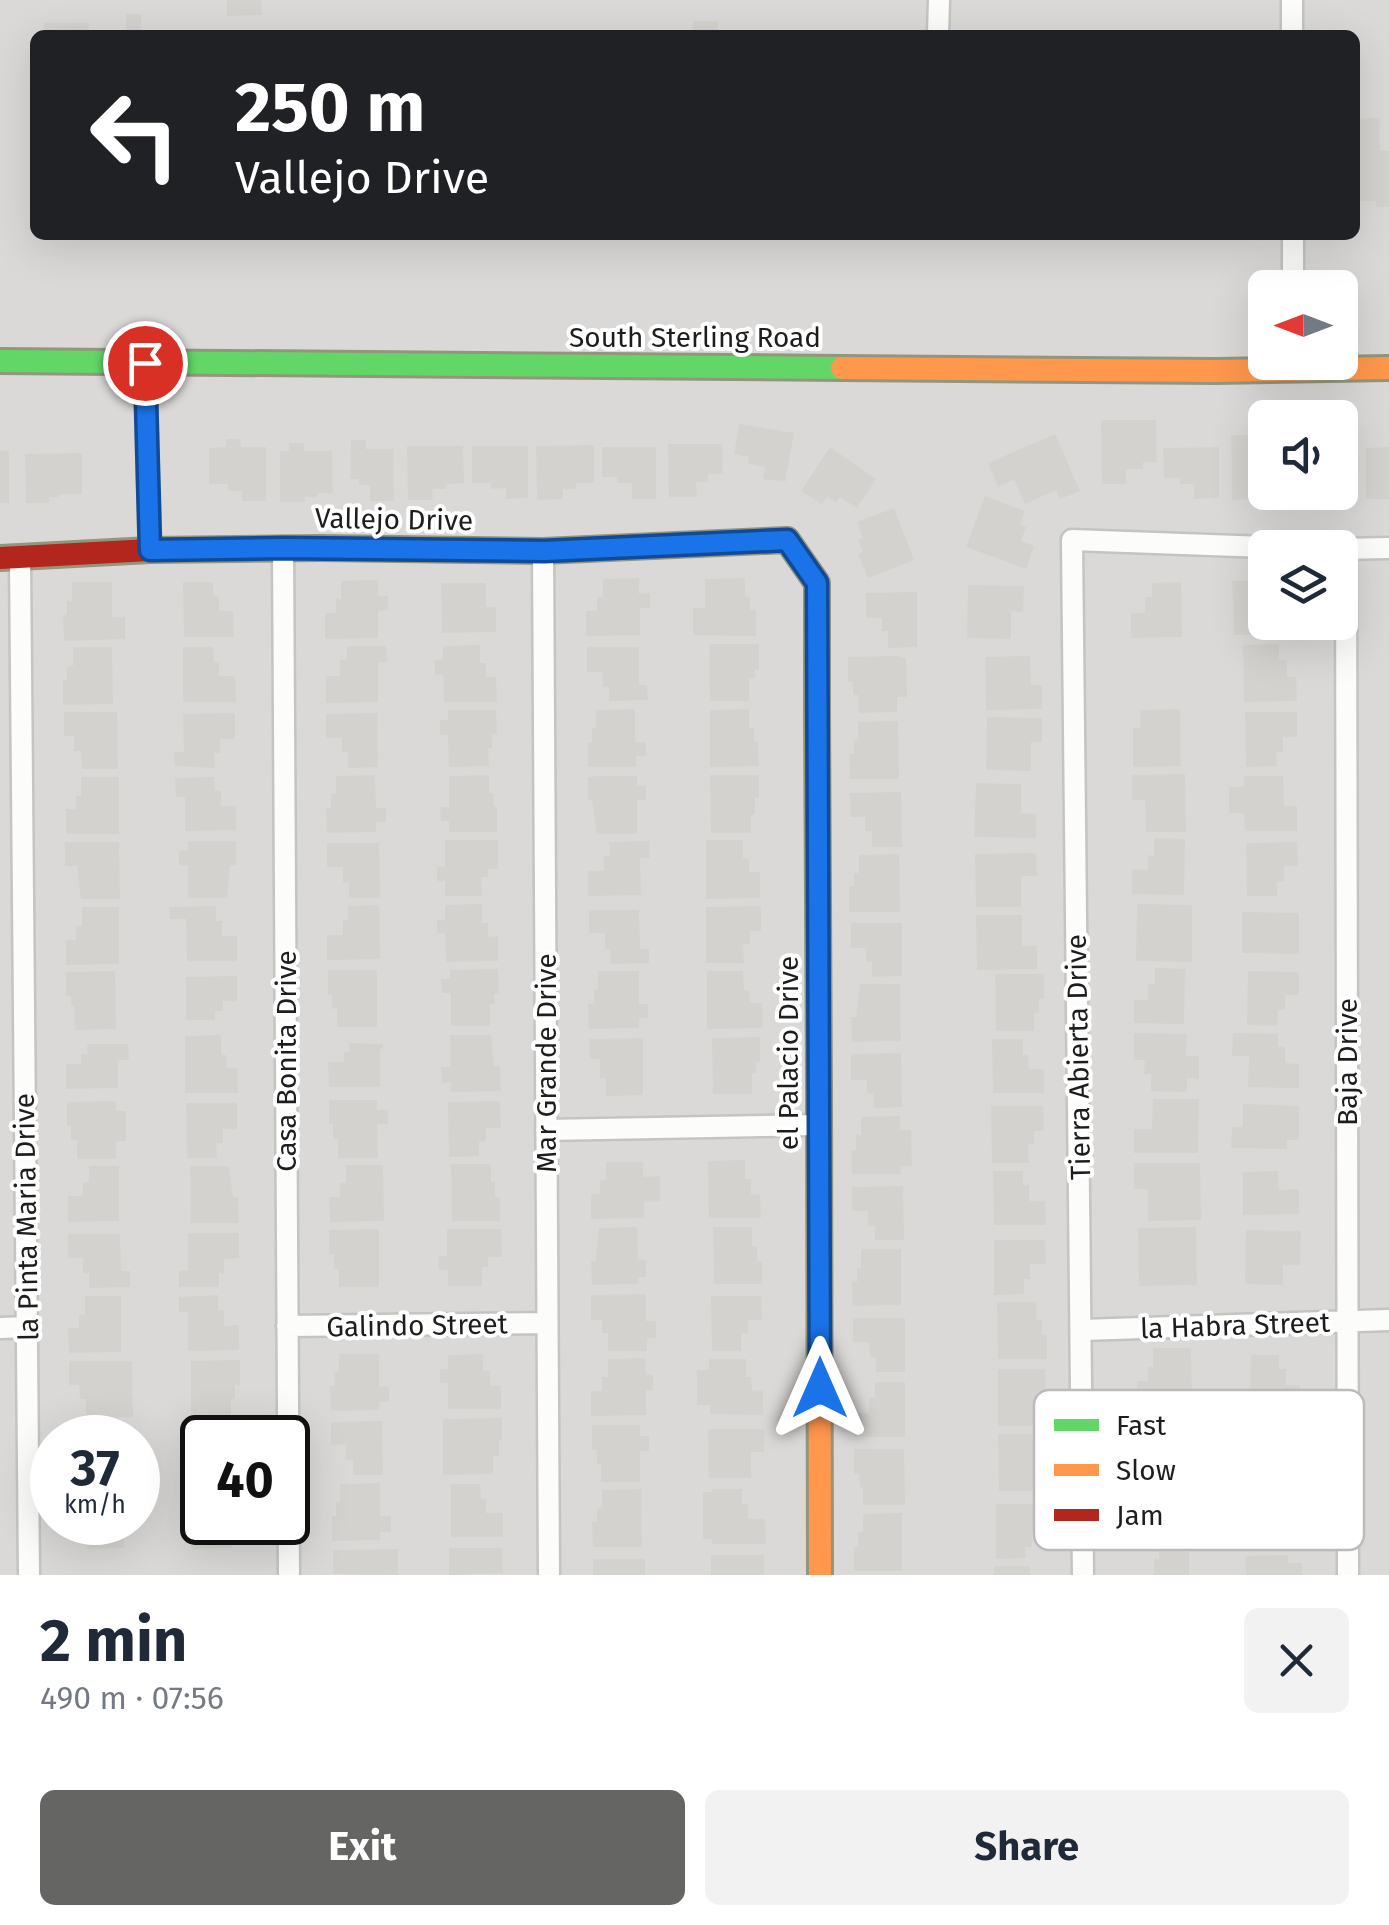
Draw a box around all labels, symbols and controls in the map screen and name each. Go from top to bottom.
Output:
text: 250 m [235,66,425,150]
icon: left [70,70,200,200]
text: Vallejo Drive [235,151,489,205]
north arrow [1248,270,1358,380]
map controls [1248,270,1358,640]
pin [103,321,188,406]
street label: South Sterling Road [569,321,821,354]
icon: arrive [118,336,173,391]
button: sound [1248,400,1358,510]
street label: Vallejo Drive [315,502,473,537]
button: layers [1248,530,1358,640]
street label: Tierra Abierta Drive [1060,934,1097,1180]
street label: Casa Bonita Drive [270,950,303,1172]
street label: Mar Grande Drive [530,953,563,1173]
street label: el Palacio Drive [772,956,805,1150]
street label: Baja Drive [1331,998,1364,1126]
street label: la Pinta Maria Drive [8,1093,45,1341]
street label: la Habra Street [1139,1306,1331,1345]
street label: Galindo Street [326,1307,509,1344]
position arrow [768,1336,872,1440]
legend [1034,1390,1364,1550]
text: Fast [1116,1409,1167,1442]
speed limit sign: 40 [180,1415,310,1545]
text: 37 [70,1438,120,1498]
text: Slow [1116,1454,1176,1487]
text: km/h [64,1490,126,1520]
text: Jam [1116,1499,1164,1532]
text: 2 min [40,1605,187,1677]
button: close [1244,1608,1349,1713]
text: 490 m · 07:56 [40,1679,224,1717]
button: Exit [40,1790,685,1905]
button: Share [705,1790,1349,1905]

